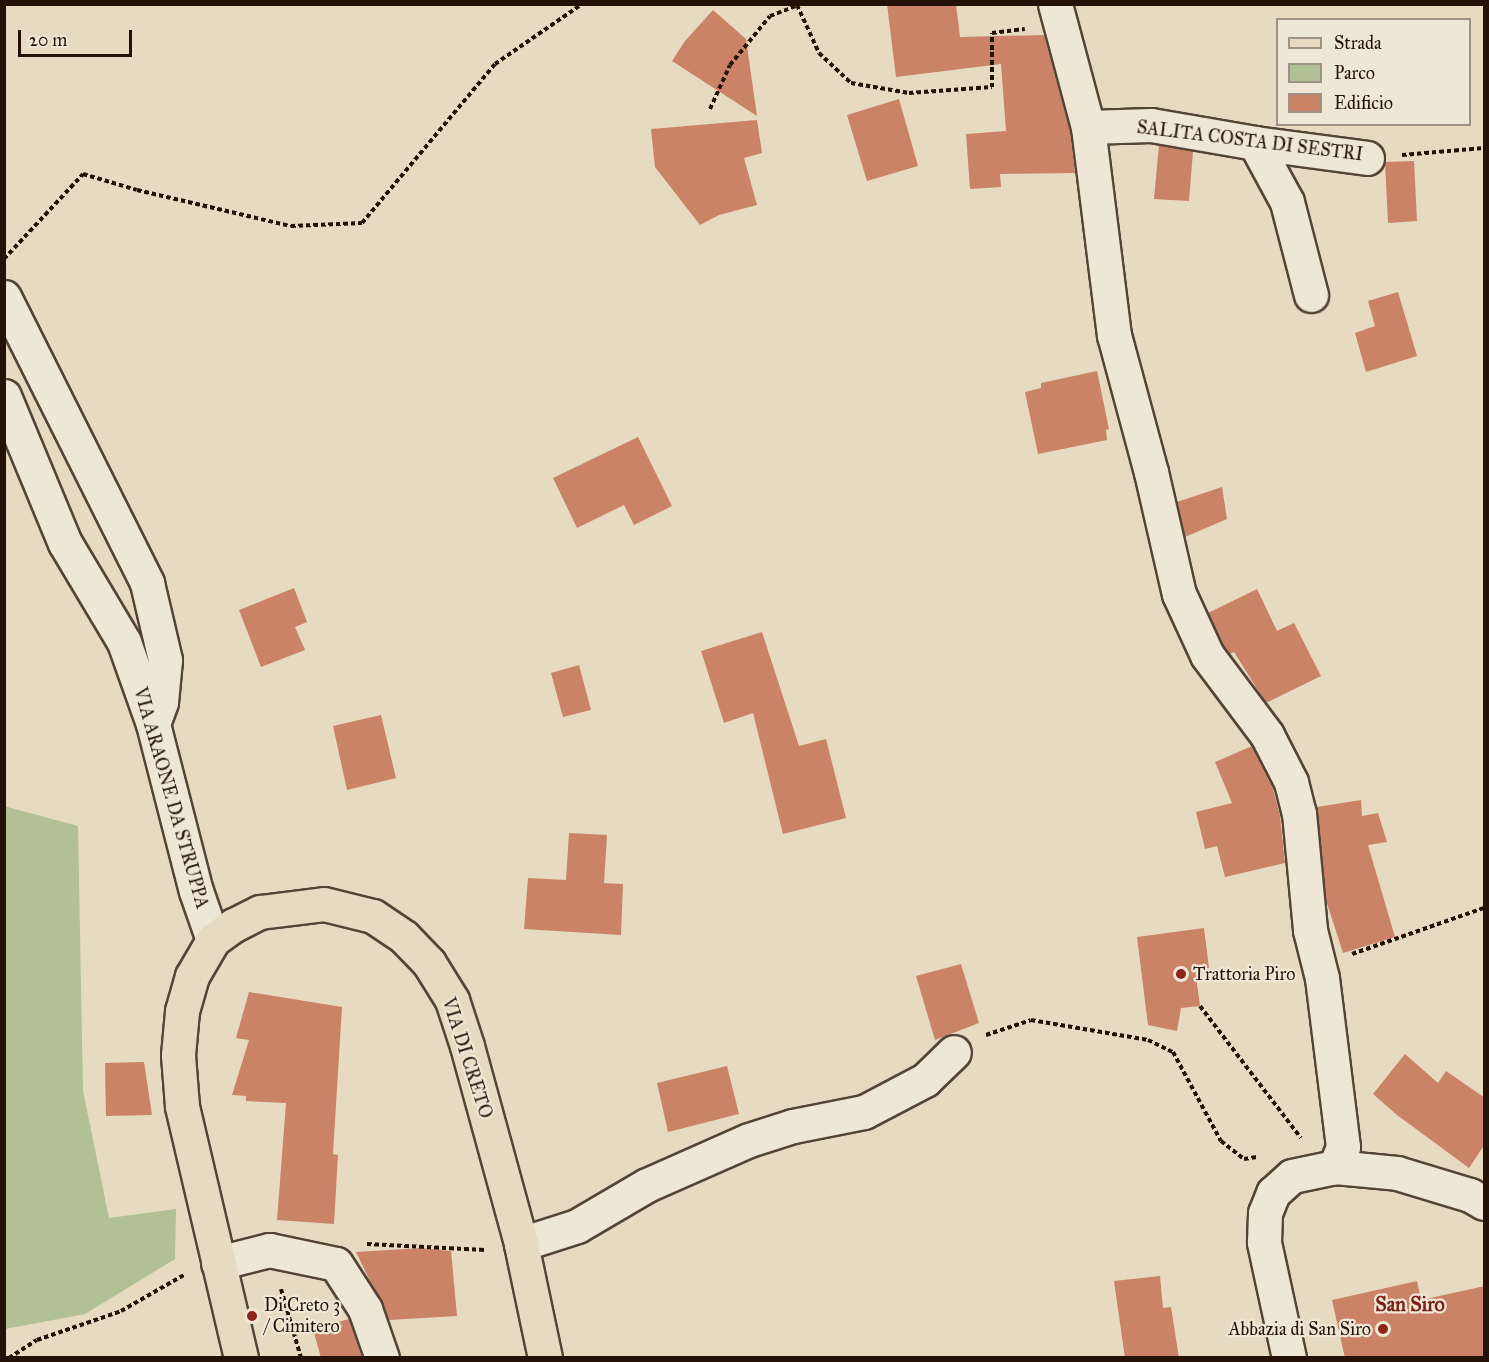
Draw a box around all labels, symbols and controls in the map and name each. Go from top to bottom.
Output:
scale bar [21,18,135,56]
legend [1276,18,1471,126]
text: 20 m [29,29,67,51]
text: Strada [1334,32,1382,54]
text: Parco [1334,62,1375,84]
text: Edificio [1334,92,1393,114]
street label: SALITA COSTA DI SESTRI [1136,116,1364,166]
street label: VIA ARAONE DA STRUPPA [129,685,213,911]
place label: Trattoria Piro [1193,963,1295,985]
marker: Trattoria Piro [1174,967,1188,981]
street label: VIA DI CRETO [437,995,497,1121]
district label: San Siro [1375,1292,1445,1316]
place label: Di Creto 3 / Cimitero [264,1295,340,1338]
marker: Di Creto 3 / Cimitero [245,1309,259,1323]
place label: Abbazia di San Siro [1228,1318,1371,1340]
marker: Abbazia di San Siro [1376,1322,1390,1336]

